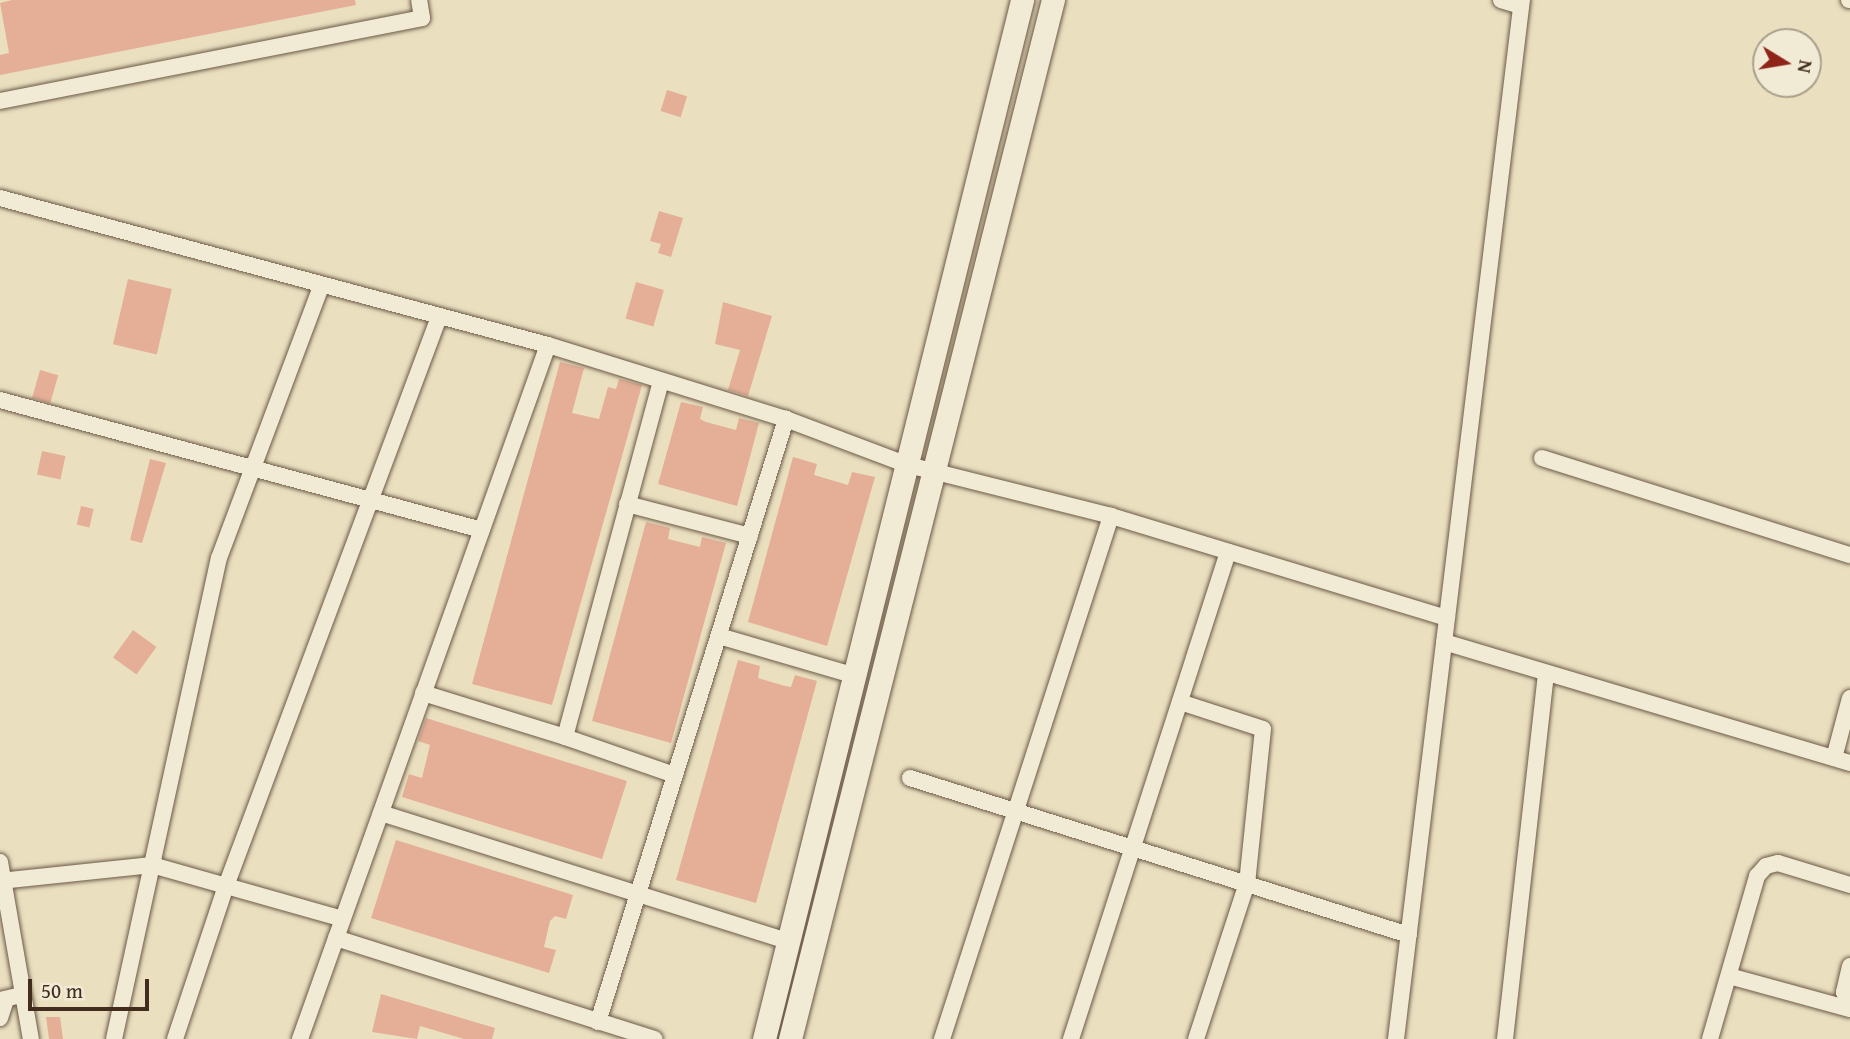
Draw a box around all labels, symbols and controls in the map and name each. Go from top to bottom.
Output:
north arrow [1752,28,1822,98]
text: N [1791,58,1821,76]
scale bar [32,965,152,1009]
text: 50 m [41,975,83,1006]

